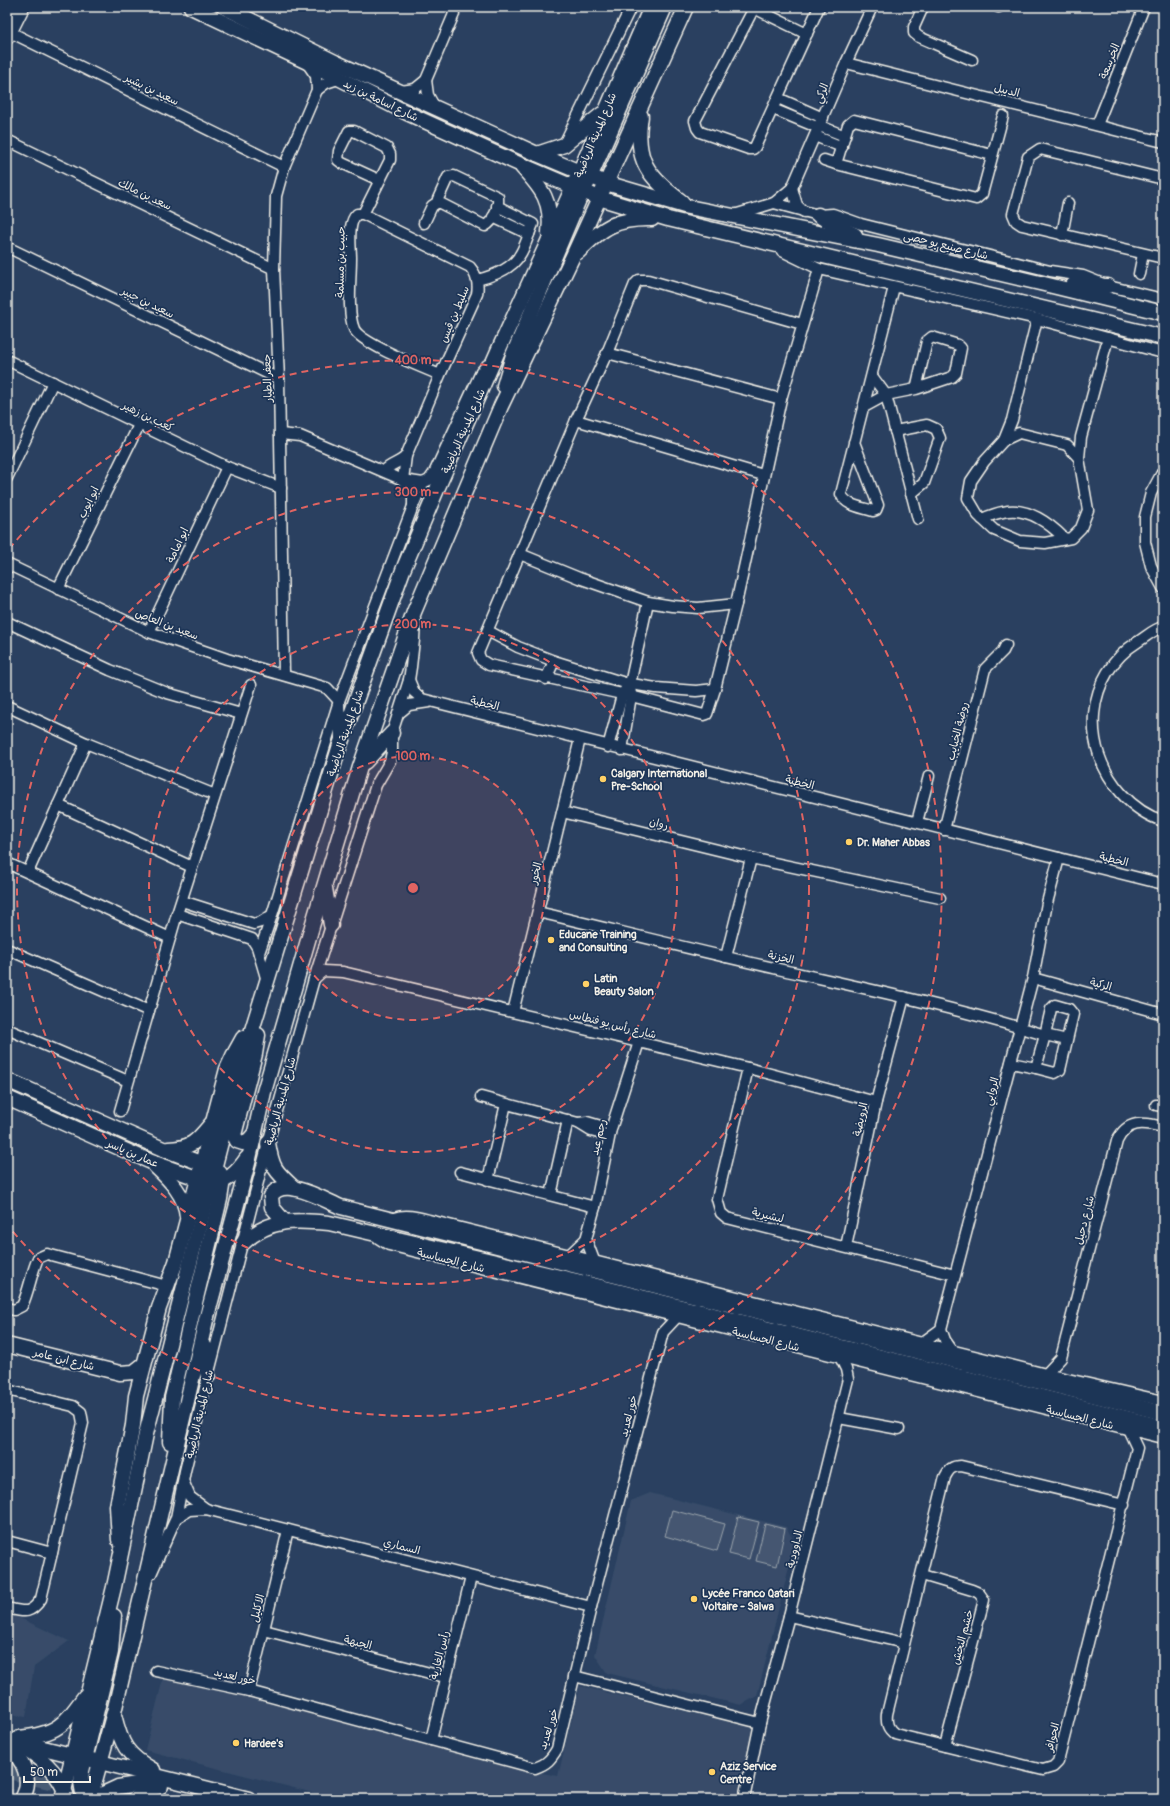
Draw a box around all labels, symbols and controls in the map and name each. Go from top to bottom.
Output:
street label: الخرسعة [1096,41,1122,81]
street label: سعيد بن بشير [121,70,181,109]
street label: شارع اسامة بن زيد [340,77,420,126]
street label: الركي [812,81,835,107]
street label: الديبل [992,81,1021,101]
street label: شارع المدينة الرياضية [572,91,621,180]
street label: سعد بن مالك [115,176,174,214]
street label: حبيب بن مسلمة [333,226,349,298]
street label: شارع صنيع بو حصى [902,229,990,264]
street label: سعيد بن جبير [118,284,176,322]
street label: سليط بن قيس [437,284,473,345]
text: 400 m [394,353,432,368]
street label: جعفر الطيار [260,354,275,403]
street label: شارع المدينة الرياضية [439,387,490,476]
street label: كعب بن زهير [119,398,176,435]
street label: ابو ايوب [75,484,103,521]
text: 300 m [395,485,432,500]
street label: ابو امامة [164,525,192,566]
street label: سعيد بن العاص [133,606,200,643]
text: 200 m [395,617,432,632]
street label: شارع المدينة الرياضية [325,688,368,779]
street label: الخطية [469,694,501,713]
street label: روضة الخبايب [944,701,972,762]
text: 100 m [396,749,431,764]
place label: Calgary International Pre-School [611,767,708,793]
street label: الخطية [784,773,816,792]
marker: Calgary International Pre-School [598,774,608,784]
street label: روان [648,815,670,832]
place label: Dr. Maher Abbas [857,836,930,849]
marker: Dr. Maher Abbas [844,837,854,847]
street label: الخطية [1098,850,1130,869]
street label: الخور [526,861,544,887]
centre of rings [406,881,420,895]
place label: Educane Training and Consulting [559,928,637,954]
marker: Educane Training and Consulting [546,935,556,945]
street label: الخزنة [766,948,795,967]
place label: Latin Beauty Salon [594,972,654,998]
street label: الركية [1088,975,1113,994]
marker: Latin Beauty Salon [581,979,591,989]
street label: شارع رأس بو فنطاس [568,1007,658,1043]
street label: شارع المدينة الرياضية [262,1056,300,1147]
street label: الروابي [981,1075,1005,1108]
street label: الرويضة [851,1101,870,1137]
street label: رجم عيد [588,1118,611,1157]
street label: عمار بن ياسر [103,1136,161,1171]
street label: شارع دحيل [1072,1194,1099,1246]
street label: لبشيرية [750,1205,785,1227]
street label: شارع الجساسية [415,1246,486,1277]
street label: شارع الجساسية [730,1325,801,1356]
street label: شارع ابن عامر [31,1345,96,1375]
street label: شارع المدينة الرياضية [183,1368,218,1460]
street label: خور لعديد [617,1394,641,1439]
street label: شارع الجساسية [1044,1403,1115,1434]
street label: الداوودية [784,1529,805,1569]
street label: السماري [382,1536,422,1559]
place label: Lycée Franco Qatari Voltaire - Salwa [702,1587,795,1613]
street label: الاكليل [248,1593,267,1624]
marker: Lycée Franco Qatari Voltaire - Salwa [689,1594,699,1604]
street label: خشم النخش [949,1608,978,1667]
street label: رأس الغارية [427,1629,452,1681]
street label: الجبهة [342,1633,373,1653]
street label: خور لعديد [212,1665,257,1689]
street label: خور لعديد [536,1707,562,1752]
street label: الحوافر [1042,1721,1063,1754]
place label: Hardee's [244,1737,283,1750]
marker: Hardee's [231,1738,241,1748]
scale bar [24,1758,90,1784]
place label: Aziz Service Centre [720,1760,777,1786]
text: 50 m [30,1765,58,1780]
marker: Aziz Service Centre [707,1767,717,1777]

